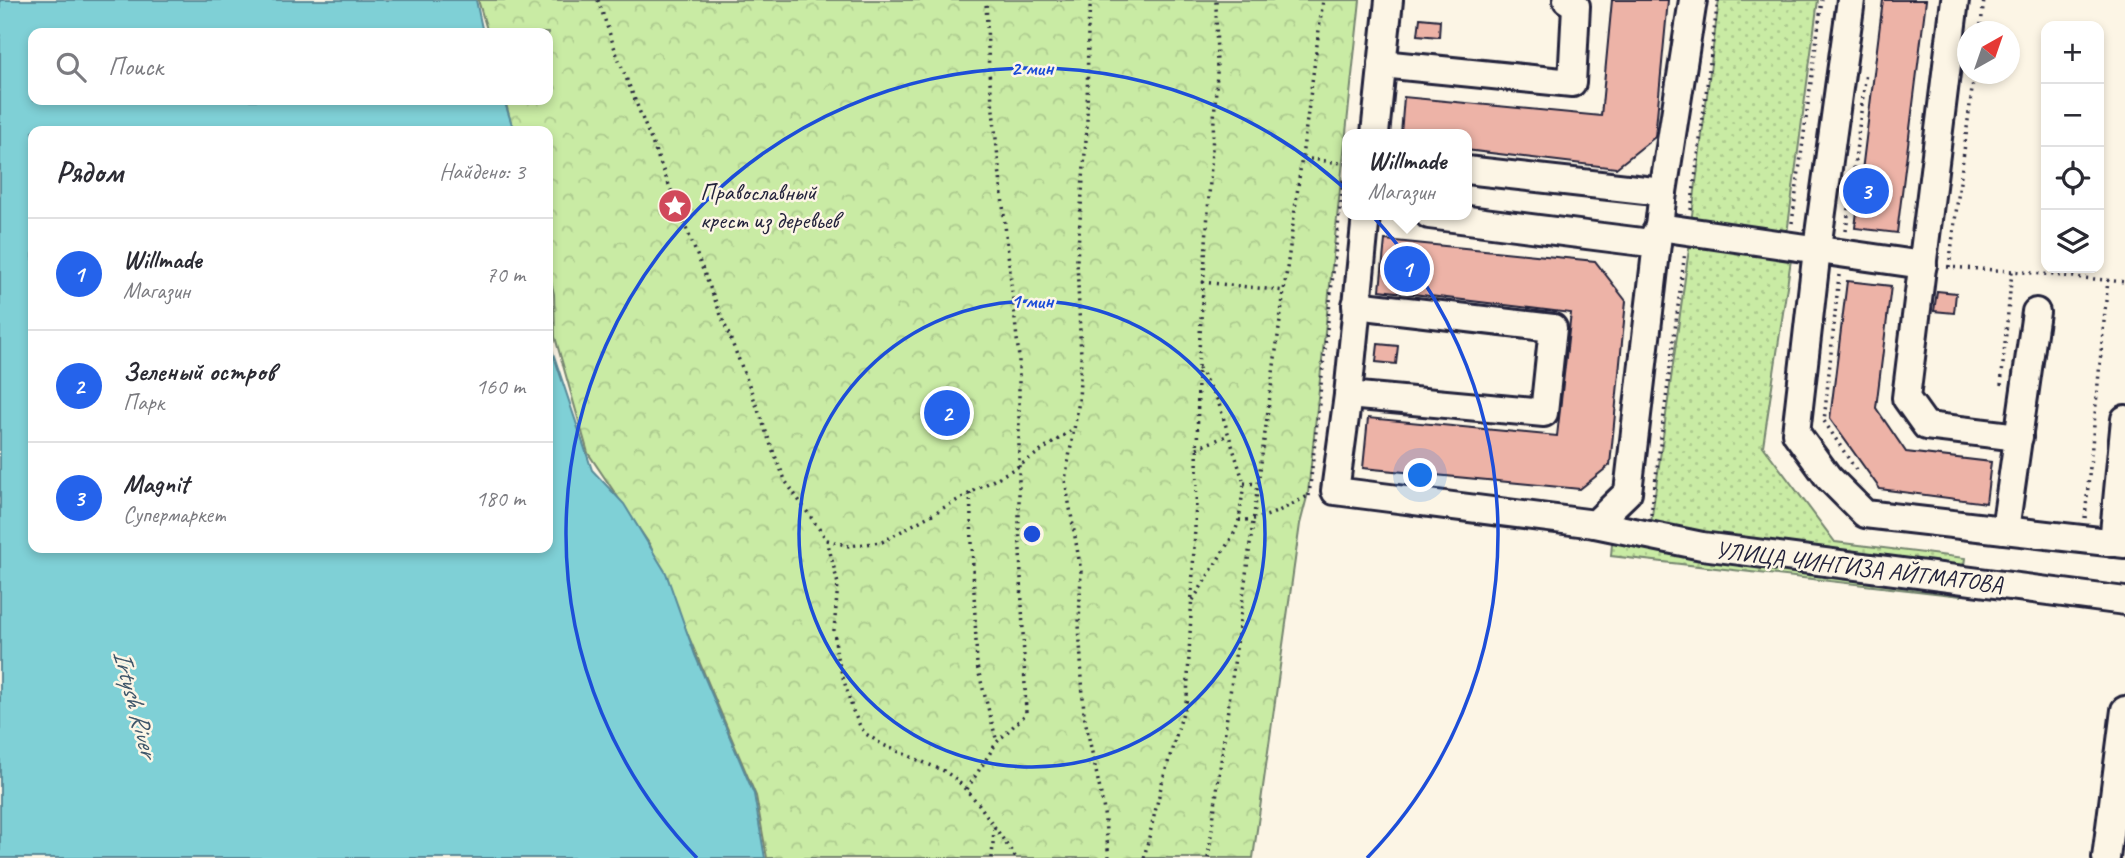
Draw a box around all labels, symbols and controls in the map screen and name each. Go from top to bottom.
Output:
north arrow [1957,21,2020,84]
map controls [2041,21,2104,273]
button: + [2041,21,2104,84]
search box [28,28,553,105]
icon: search [52,48,90,86]
text: Поиск [108,50,163,83]
text: 2 мин [1011,55,1055,81]
button: − [2041,84,2104,147]
popup [1342,129,1472,220]
text: Willmade [1368,144,1446,177]
button: locate [2041,147,2104,210]
text: Рядом [56,153,123,191]
text: Найдено: 3 [439,157,525,186]
pin: 3 [1843,165,1889,217]
place label: Православный крест из деревьев [700,177,844,235]
text: Магазин [1368,177,1435,206]
place icon: Православный крест из деревьев [656,187,694,225]
button: layers [2041,210,2104,273]
text: Willmade [123,243,201,276]
pin: 1 [1384,243,1430,295]
text: 1 [74,260,84,289]
text: 70 m [486,260,525,289]
text: Магазин [123,276,190,305]
text: 1 мин [1011,288,1055,314]
text: Зеленый остров [123,355,275,388]
text: 2 [74,372,84,401]
text: 160 m [476,372,525,401]
pin: 2 [924,387,970,439]
text: Парк [123,388,164,417]
your location [1403,458,1437,492]
text: Magnit [123,467,189,500]
text: 3 [74,484,84,513]
text: 180 m [476,484,525,513]
text: Супермаркет [123,500,226,529]
centre of rings [1020,522,1044,546]
street label: УЛИЦА ЧИНГИЗА АЙТМАТОВА [1714,534,2005,600]
water label: Irtysh River [105,646,167,765]

